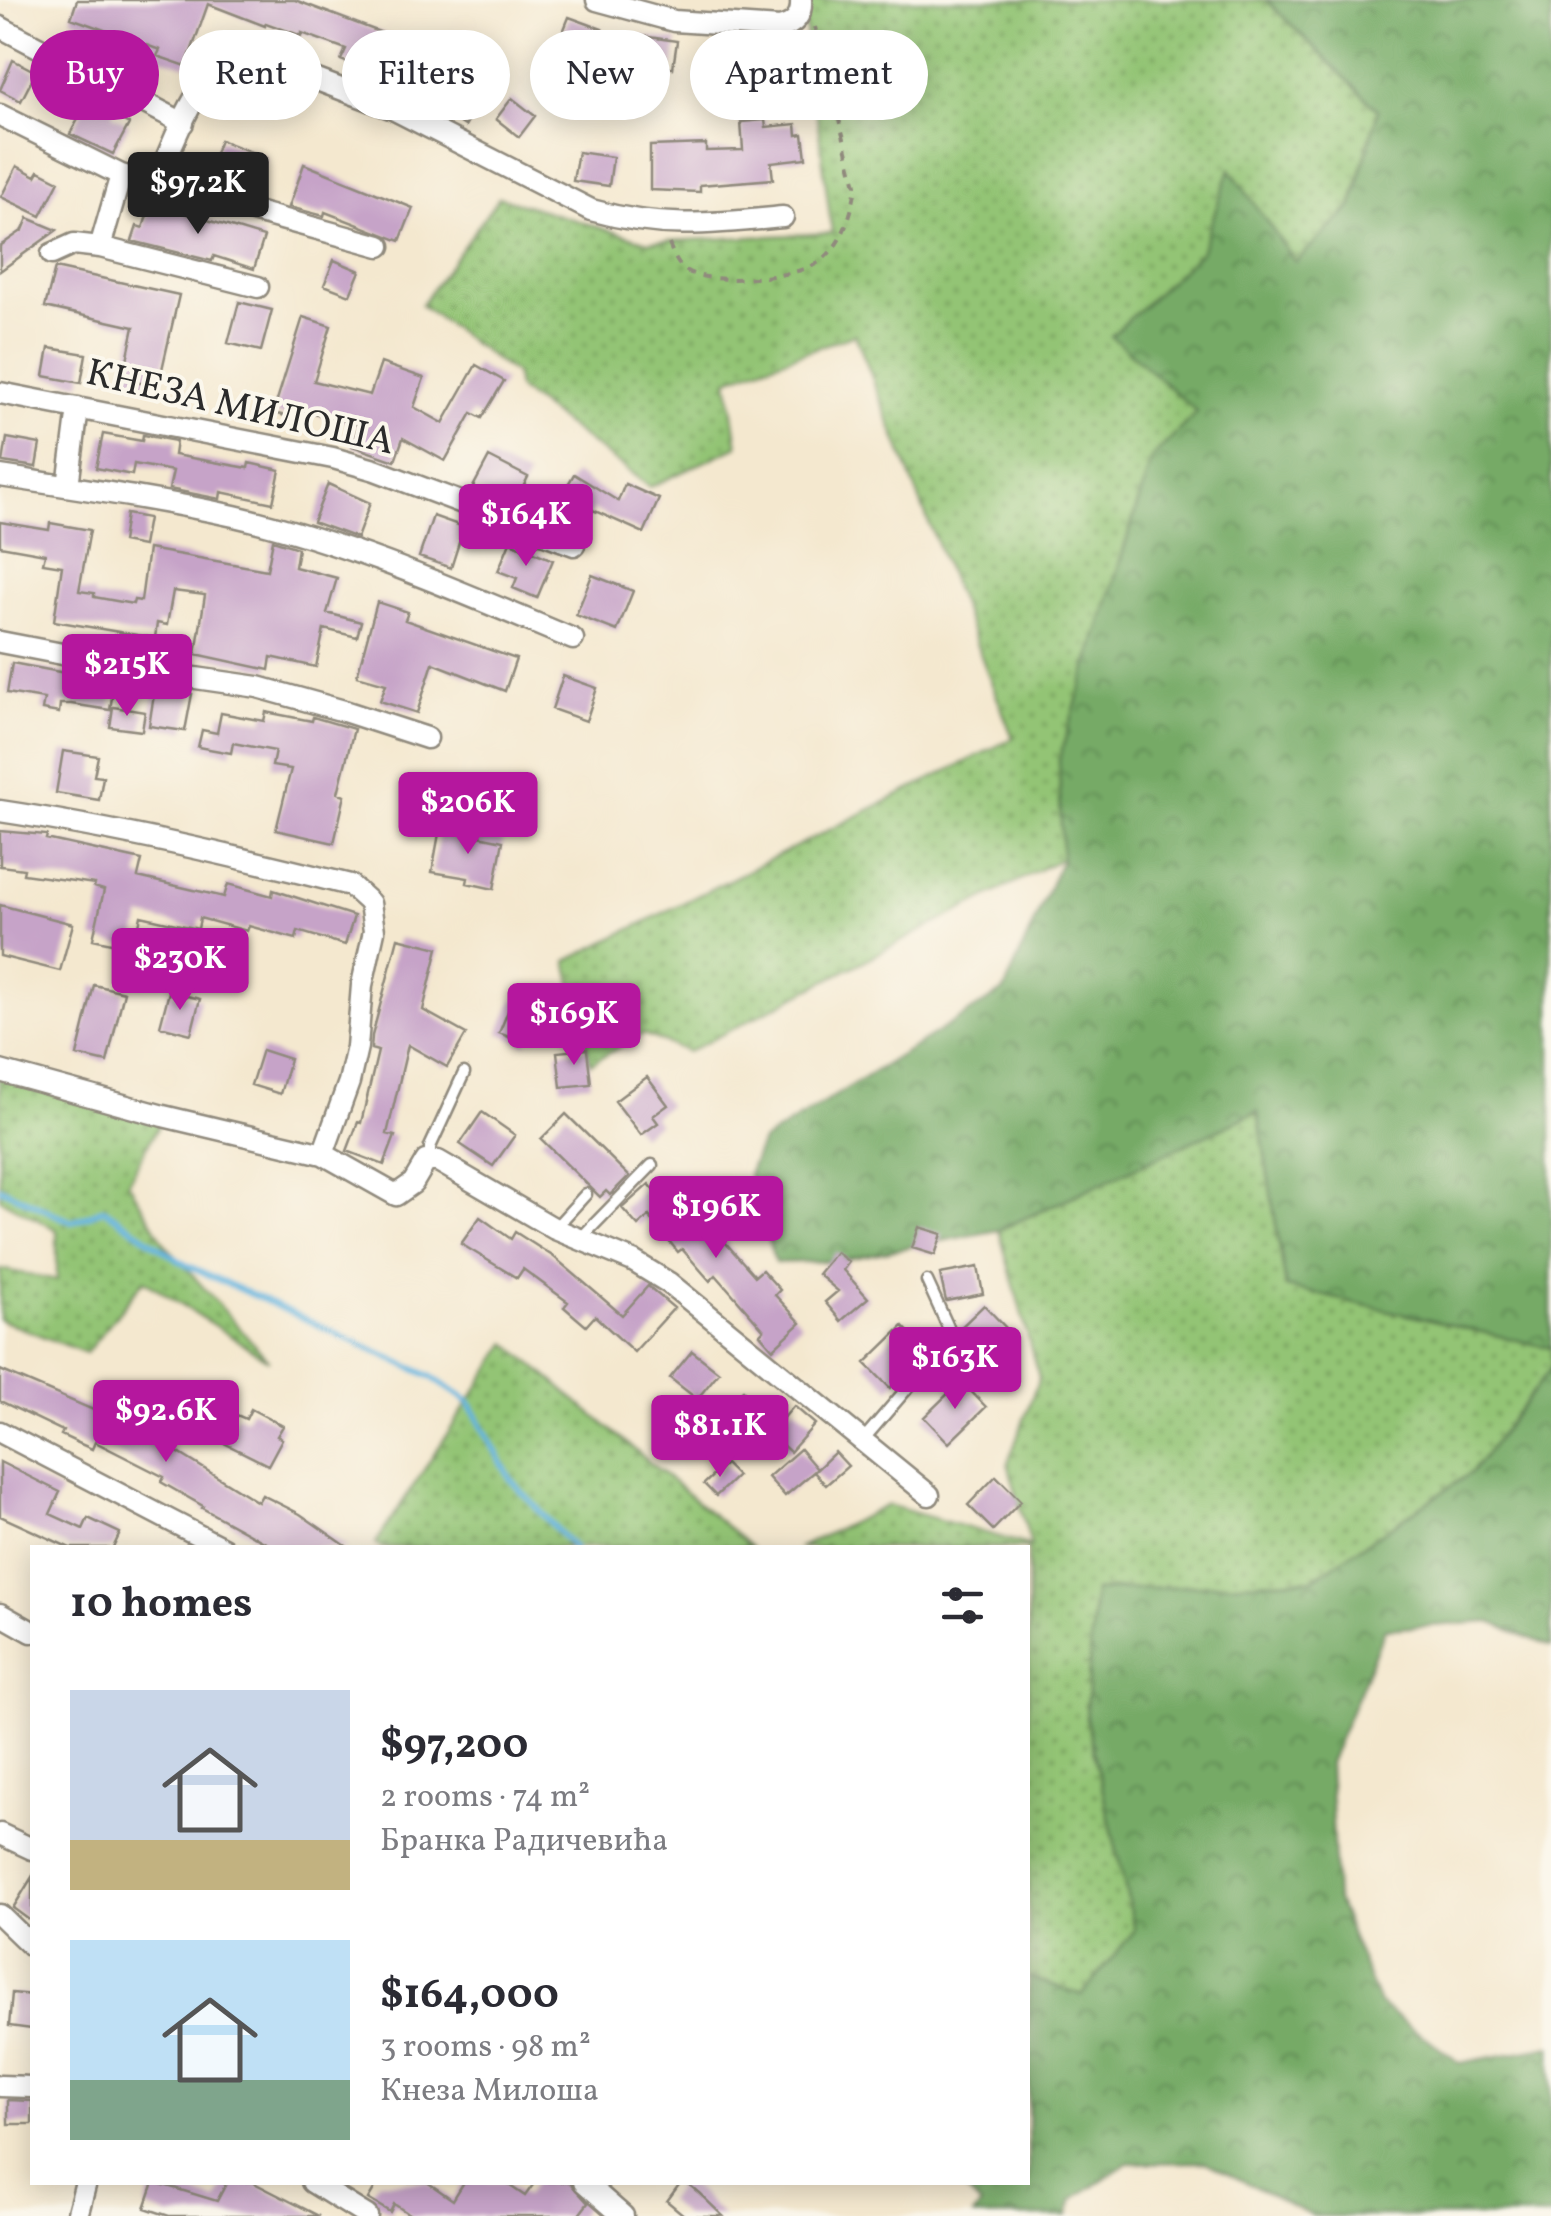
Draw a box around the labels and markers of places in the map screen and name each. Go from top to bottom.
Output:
pin: $97.2K [117,152,279,237]
pin: $164K [456,484,596,569]
pin: $215K [57,634,197,719]
pin: $206K [398,772,538,857]
pin: $230K [110,928,250,1013]
pin: $169K [504,983,644,1068]
pin: $196K [646,1176,786,1261]
pin: $163K [885,1327,1025,1412]
pin: $92.6K [85,1380,247,1465]
pin: $81.1K [639,1395,801,1480]

